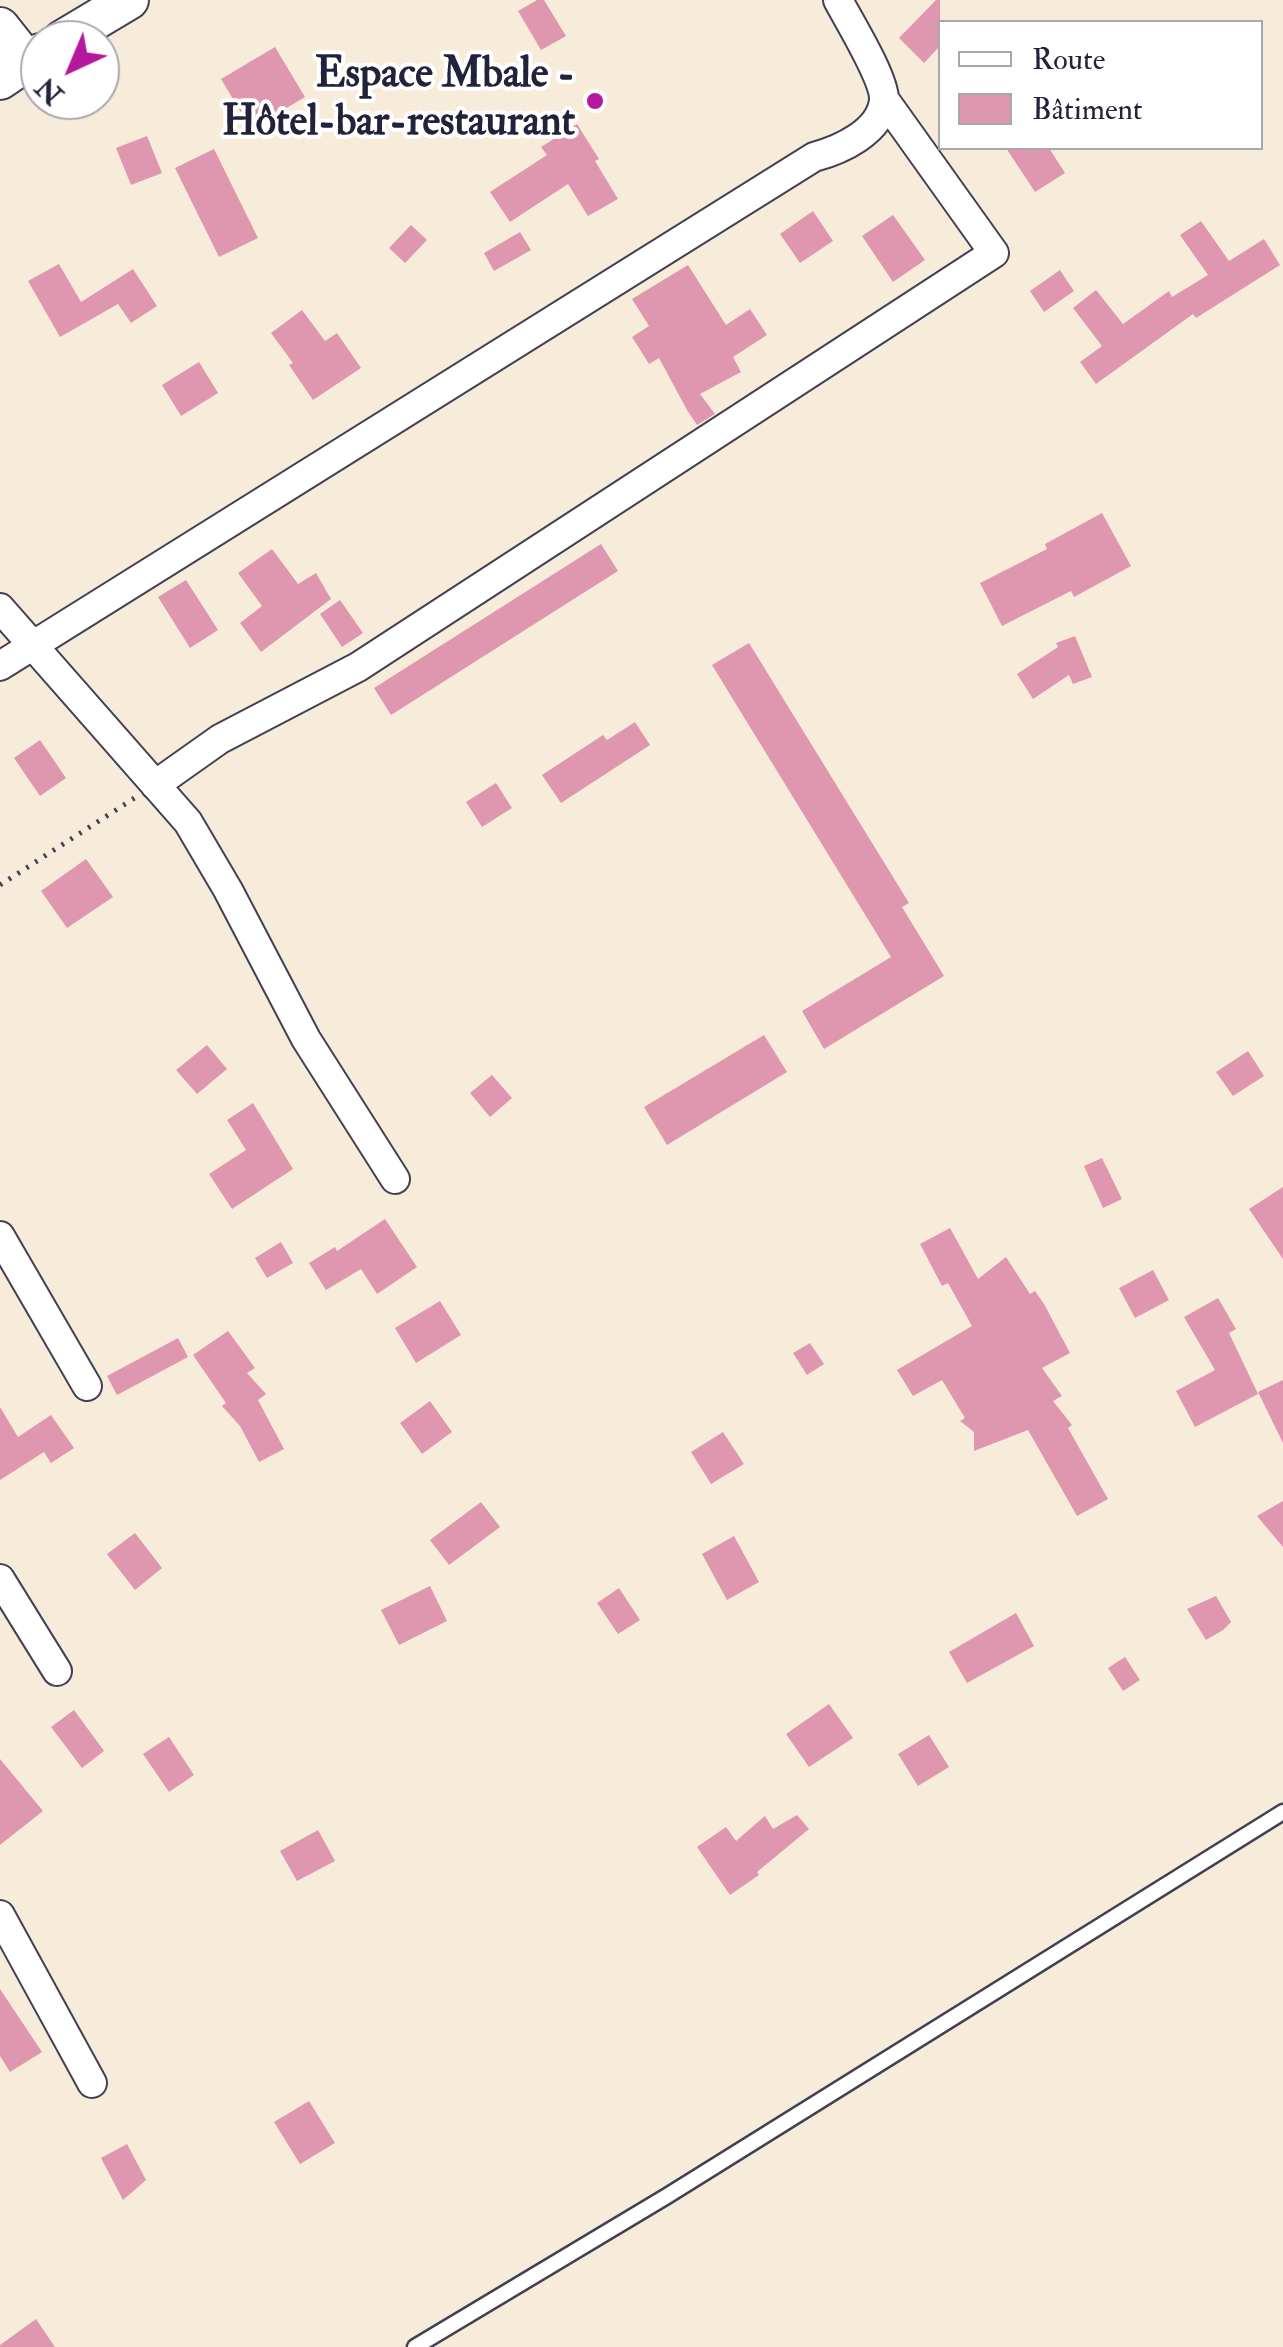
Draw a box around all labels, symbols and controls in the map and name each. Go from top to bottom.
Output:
north arrow [20,20,120,120]
legend [938,20,1263,150]
text: Route [1032,41,1105,78]
place label: Espace Mbale - Hôtel-bar-restaurant [222,52,575,150]
text: N [29,69,71,112]
marker: Espace Mbale - Hôtel-bar-restaurant [584,90,606,112]
text: Bâtiment [1032,91,1142,128]

